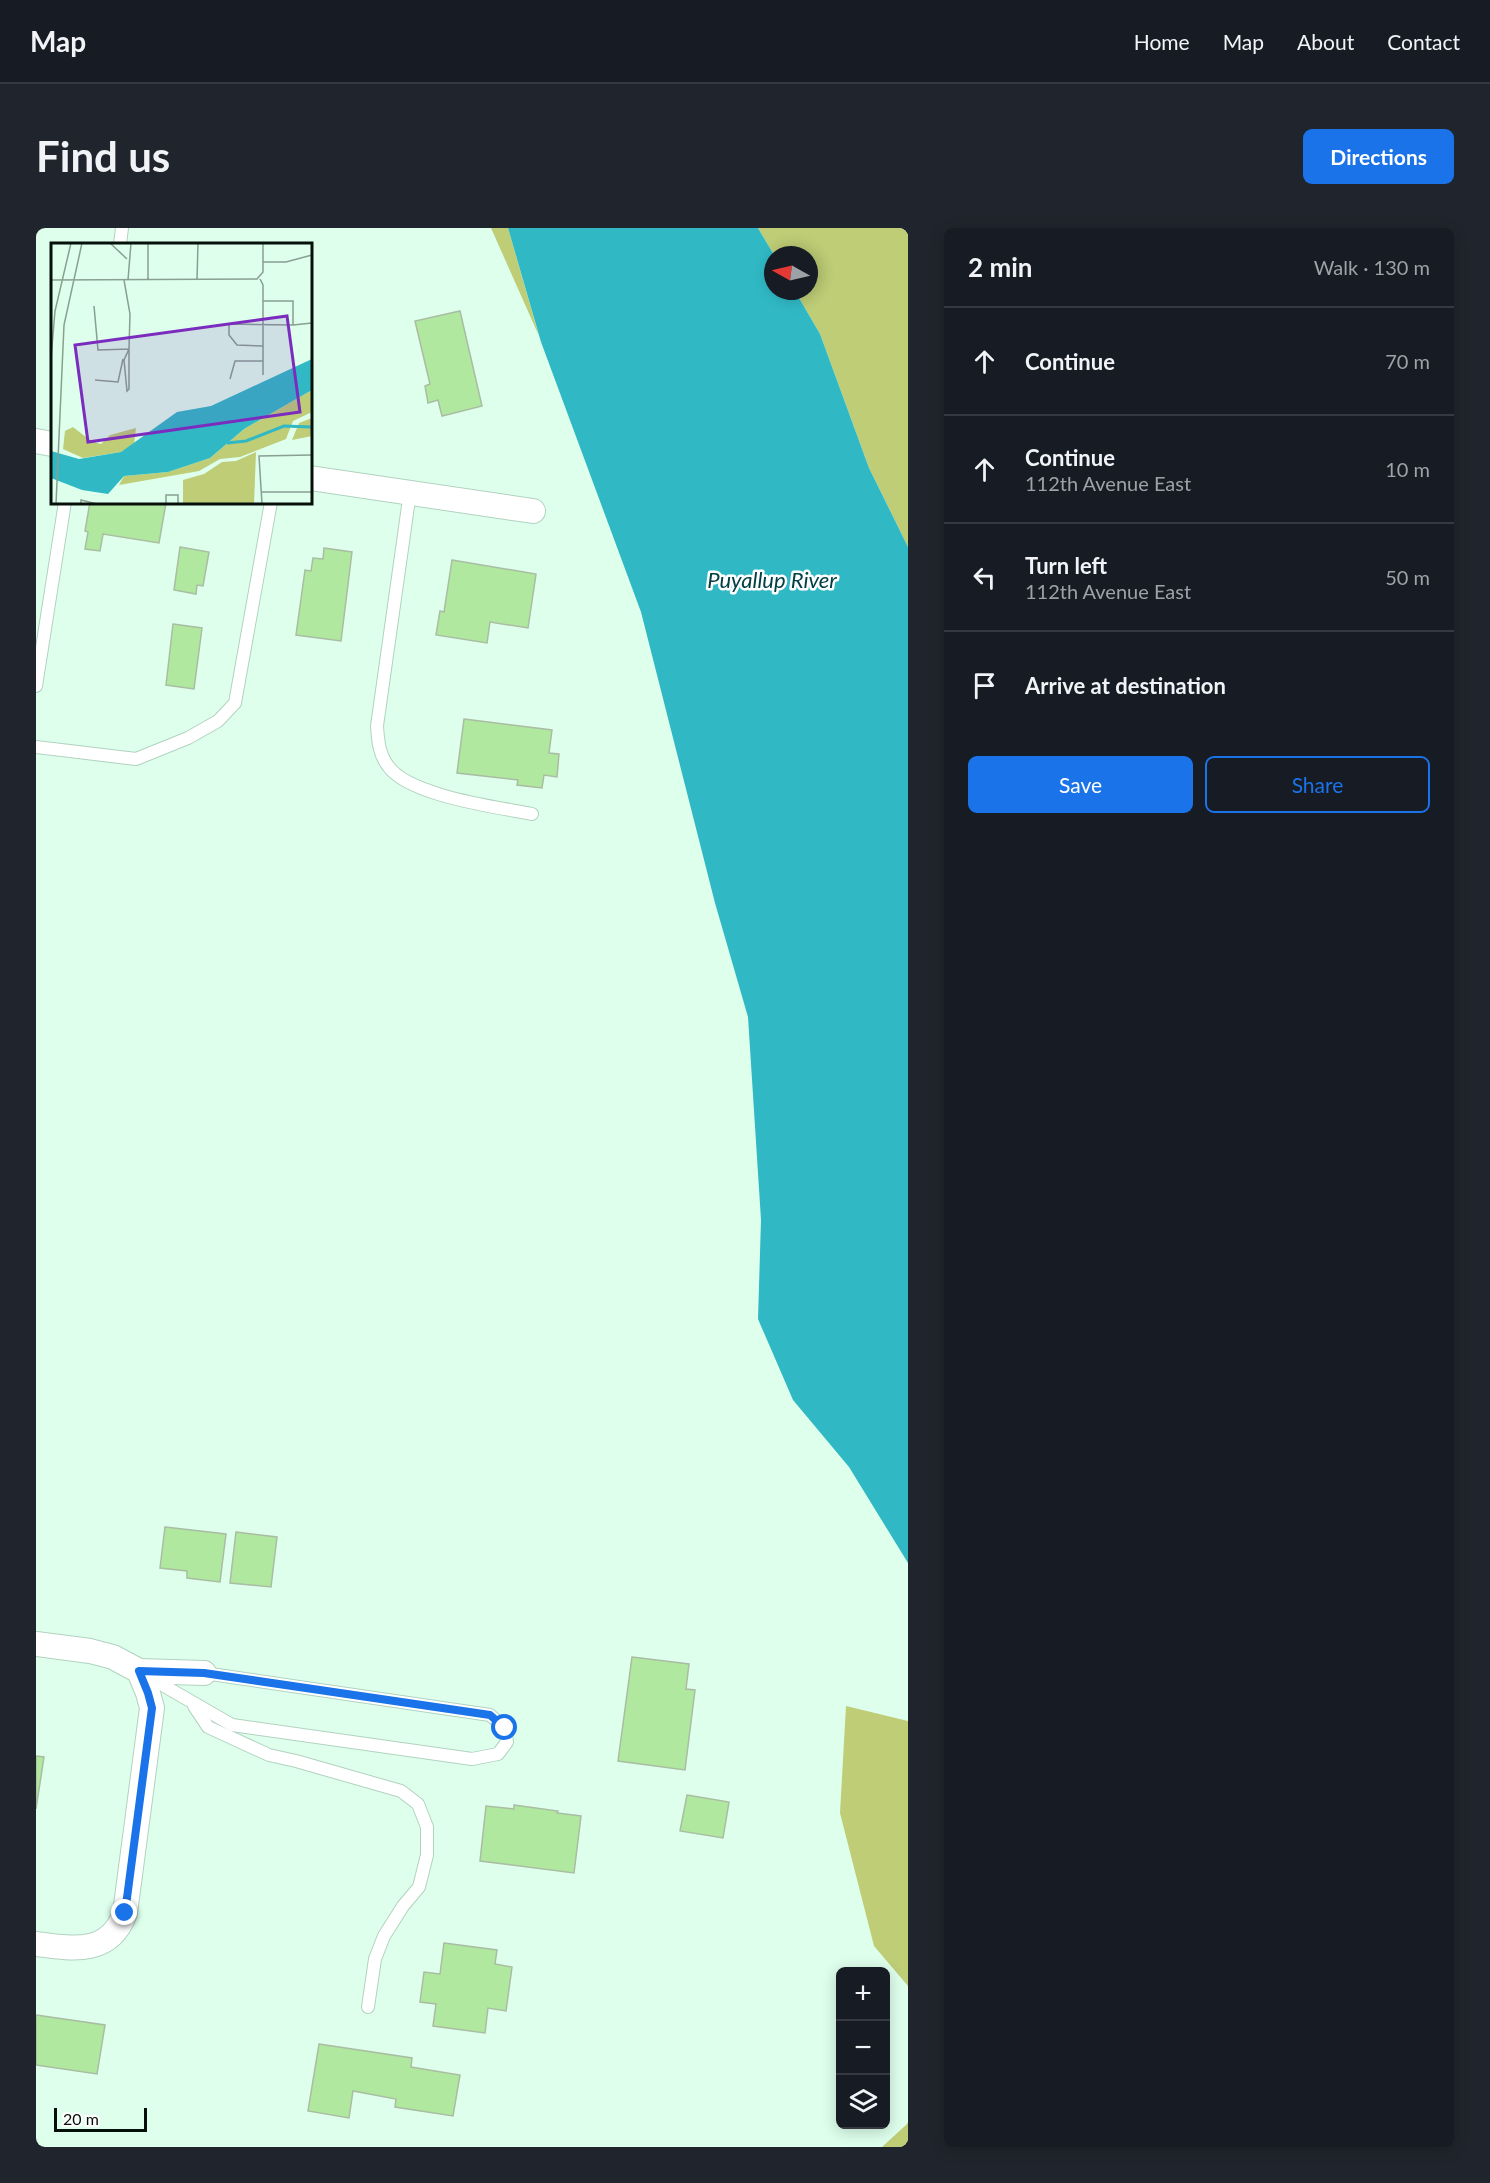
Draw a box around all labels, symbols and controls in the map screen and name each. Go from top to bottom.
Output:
text: Map [30,24,86,58]
text: Home [1134,29,1190,54]
text: Map [1223,29,1264,54]
text: About [1297,29,1354,54]
text: Contact [1387,29,1460,54]
button: Directions [1303,129,1454,184]
text: Find us [36,131,170,181]
inset map [51,243,312,504]
north arrow [764,246,818,300]
text: 2 min [968,251,1032,283]
text: Walk · 130 m [1314,255,1430,279]
icon: ahead [968,345,1001,378]
text: Continue [1025,348,1115,375]
text: 70 m [1385,349,1430,373]
text: Continue [1025,444,1115,471]
icon: ahead [968,453,1001,486]
text: 10 m [1385,457,1430,481]
text: 112th Avenue East [1025,471,1191,495]
text: Turn left [1025,552,1107,579]
icon: left [968,561,1001,594]
text: 50 m [1385,565,1430,589]
water label: Puyallup River [707,566,837,593]
text: 112th Avenue East [1025,579,1191,603]
icon: arrive [968,669,1001,702]
text: Arrive at destination [1025,672,1226,699]
button: Save [968,756,1193,813]
button: Share [1205,756,1430,813]
route start [491,1714,517,1740]
route end [111,1899,137,1925]
map controls [836,1967,890,2129]
button: + [836,1967,890,2021]
button: − [836,2021,890,2075]
button: layers [836,2075,890,2129]
scale bar [54,2105,147,2132]
text: 20 m [63,2109,99,2128]

